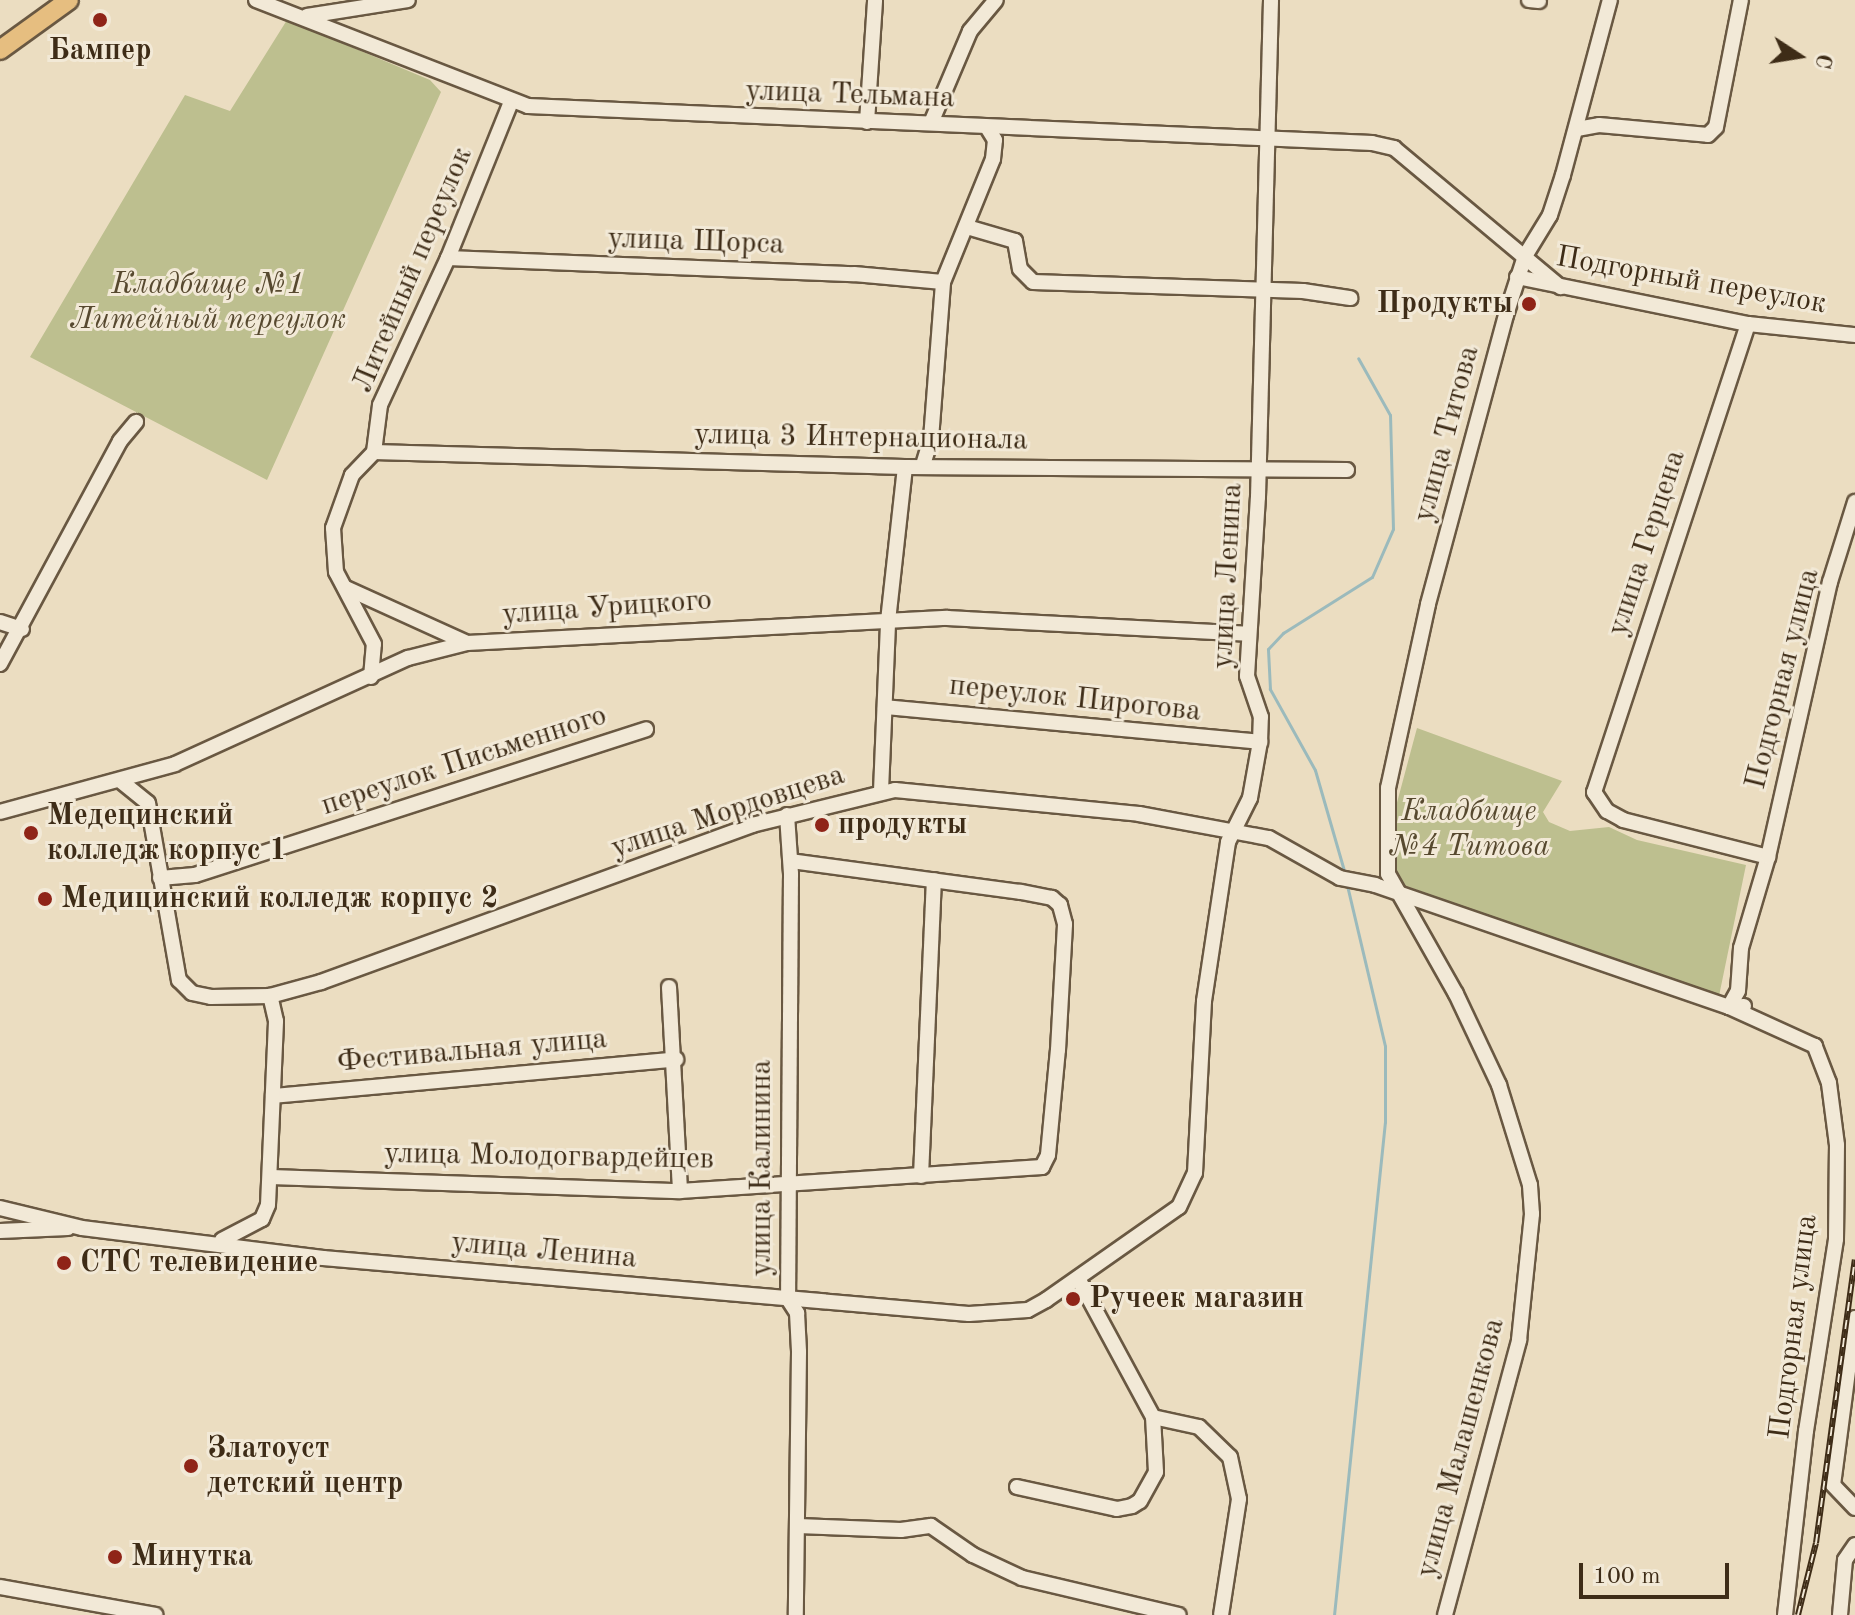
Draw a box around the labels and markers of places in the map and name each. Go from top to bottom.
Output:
marker: Бампер [91,11,109,29]
place label: Бампер [48,33,152,69]
place label: Продукты [1376,286,1513,322]
marker: Продукты [1520,295,1538,313]
place label: Медецинский колледж корпус 1 [47,798,287,868]
place label: продукты [838,807,967,843]
marker: продукты [813,816,831,834]
marker: Медецинский колледж корпус 1 [22,824,40,842]
place label: Медицинский колледж корпус 2 [61,881,498,917]
marker: Медицинский колледж корпус 2 [36,890,54,908]
place label: СТС телевидение [80,1245,318,1281]
marker: СТС телевидение [55,1254,73,1272]
place label: Ручеек магазин [1089,1281,1304,1317]
marker: Ручеек магазин [1064,1290,1082,1308]
place label: Златоуст детский центр [207,1431,403,1502]
marker: Златоуст детский центр [182,1457,200,1475]
place label: Минутка [131,1539,253,1575]
marker: Минутка [106,1548,124,1566]

